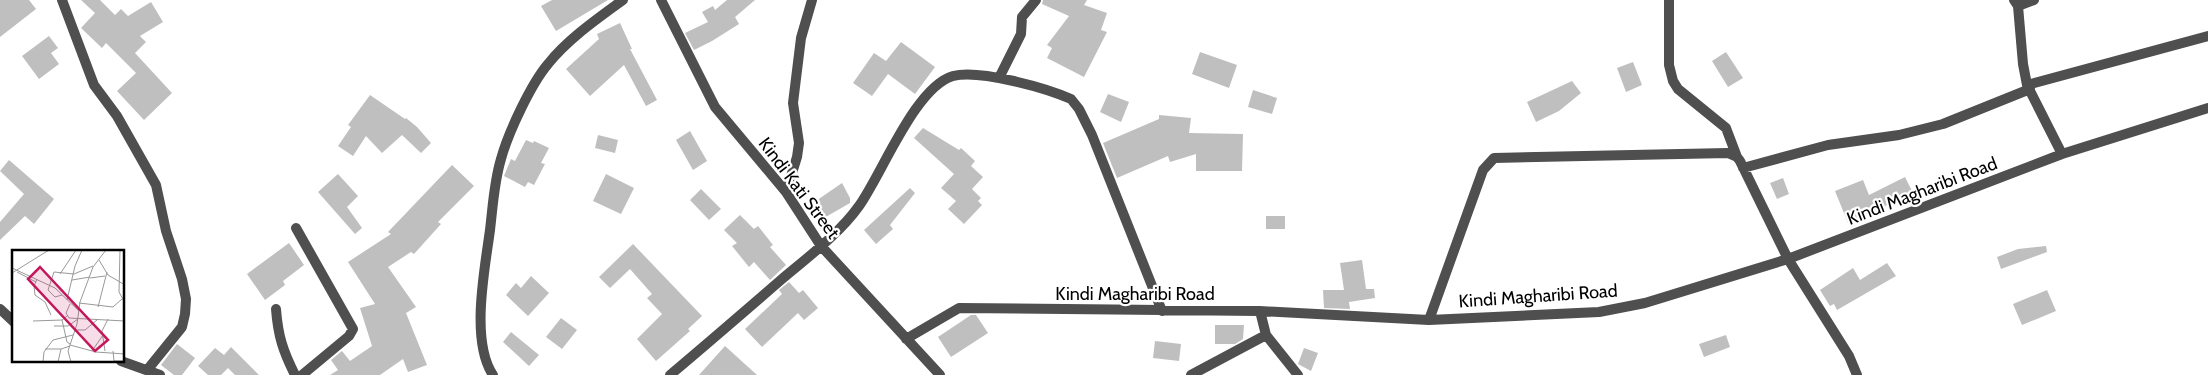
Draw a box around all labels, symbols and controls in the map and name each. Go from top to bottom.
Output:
street label: Kindi Kati Street [754,133,844,243]
street label: Kindi Magharibi Road [1844,152,2000,230]
inset map [12,250,125,362]
street label: Kindi Magharibi Road [1458,279,1618,313]
street label: Kindi Magharibi Road [1055,283,1215,305]

